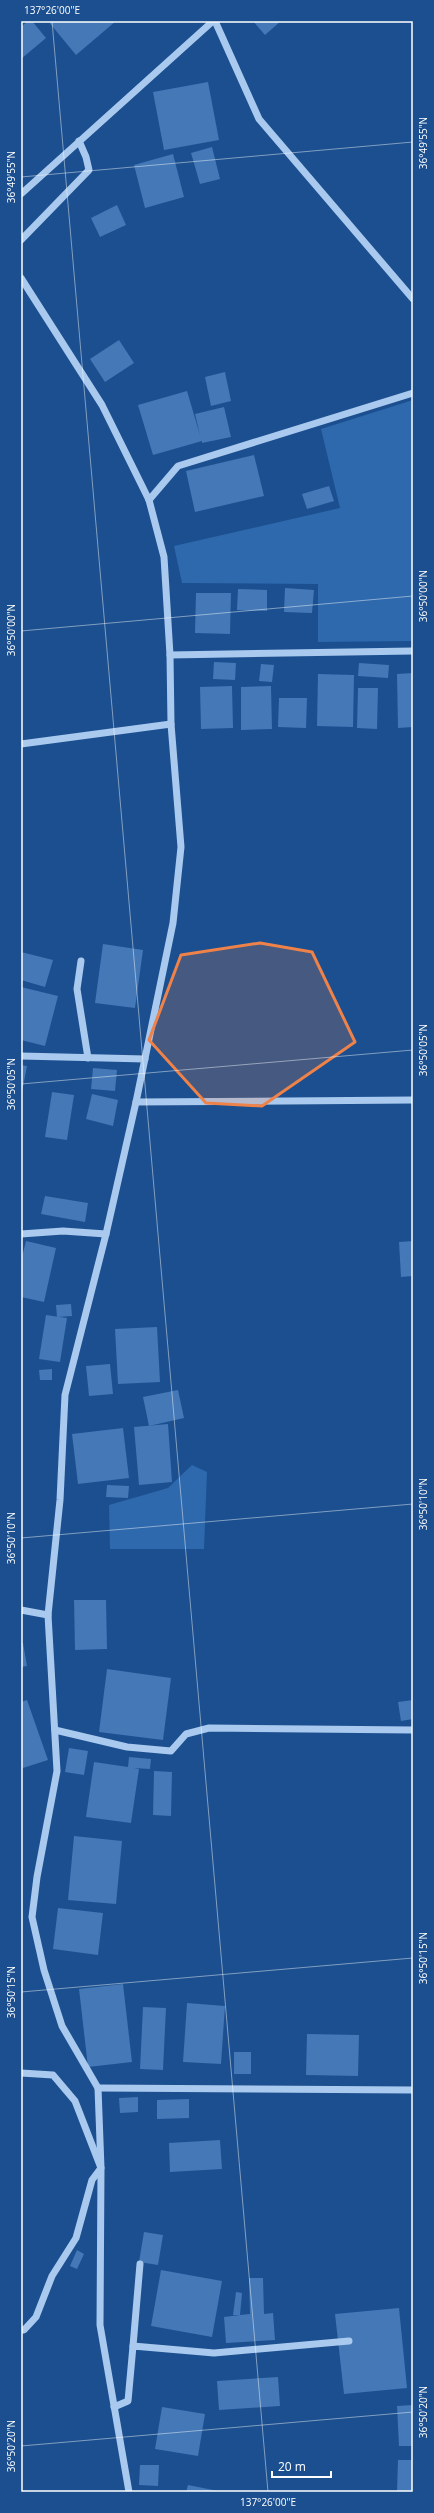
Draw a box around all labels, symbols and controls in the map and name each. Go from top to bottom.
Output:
text: 137°26'00"E [24,3,80,17]
text: 36°49'55"N [416,117,430,169]
text: 36°49'55"N [4,151,18,203]
text: 36°50'00"N [416,570,430,622]
text: 36°50'00"N [4,604,18,656]
text: 36°50'05"N [416,1024,430,1076]
text: 36°50'05"N [4,1058,18,1110]
text: 36°50'10"N [416,1478,430,1530]
text: 36°50'10"N [4,1512,18,1564]
text: 36°50'15"N [416,1932,430,1984]
text: 36°50'15"N [4,1966,18,2018]
text: 36°50'20"N [416,2386,430,2438]
text: 36°50'20"N [4,2420,18,2472]
scale bar [272,2453,331,2479]
text: 20 m [278,2458,306,2475]
text: 137°26'00"E [240,2495,296,2509]

